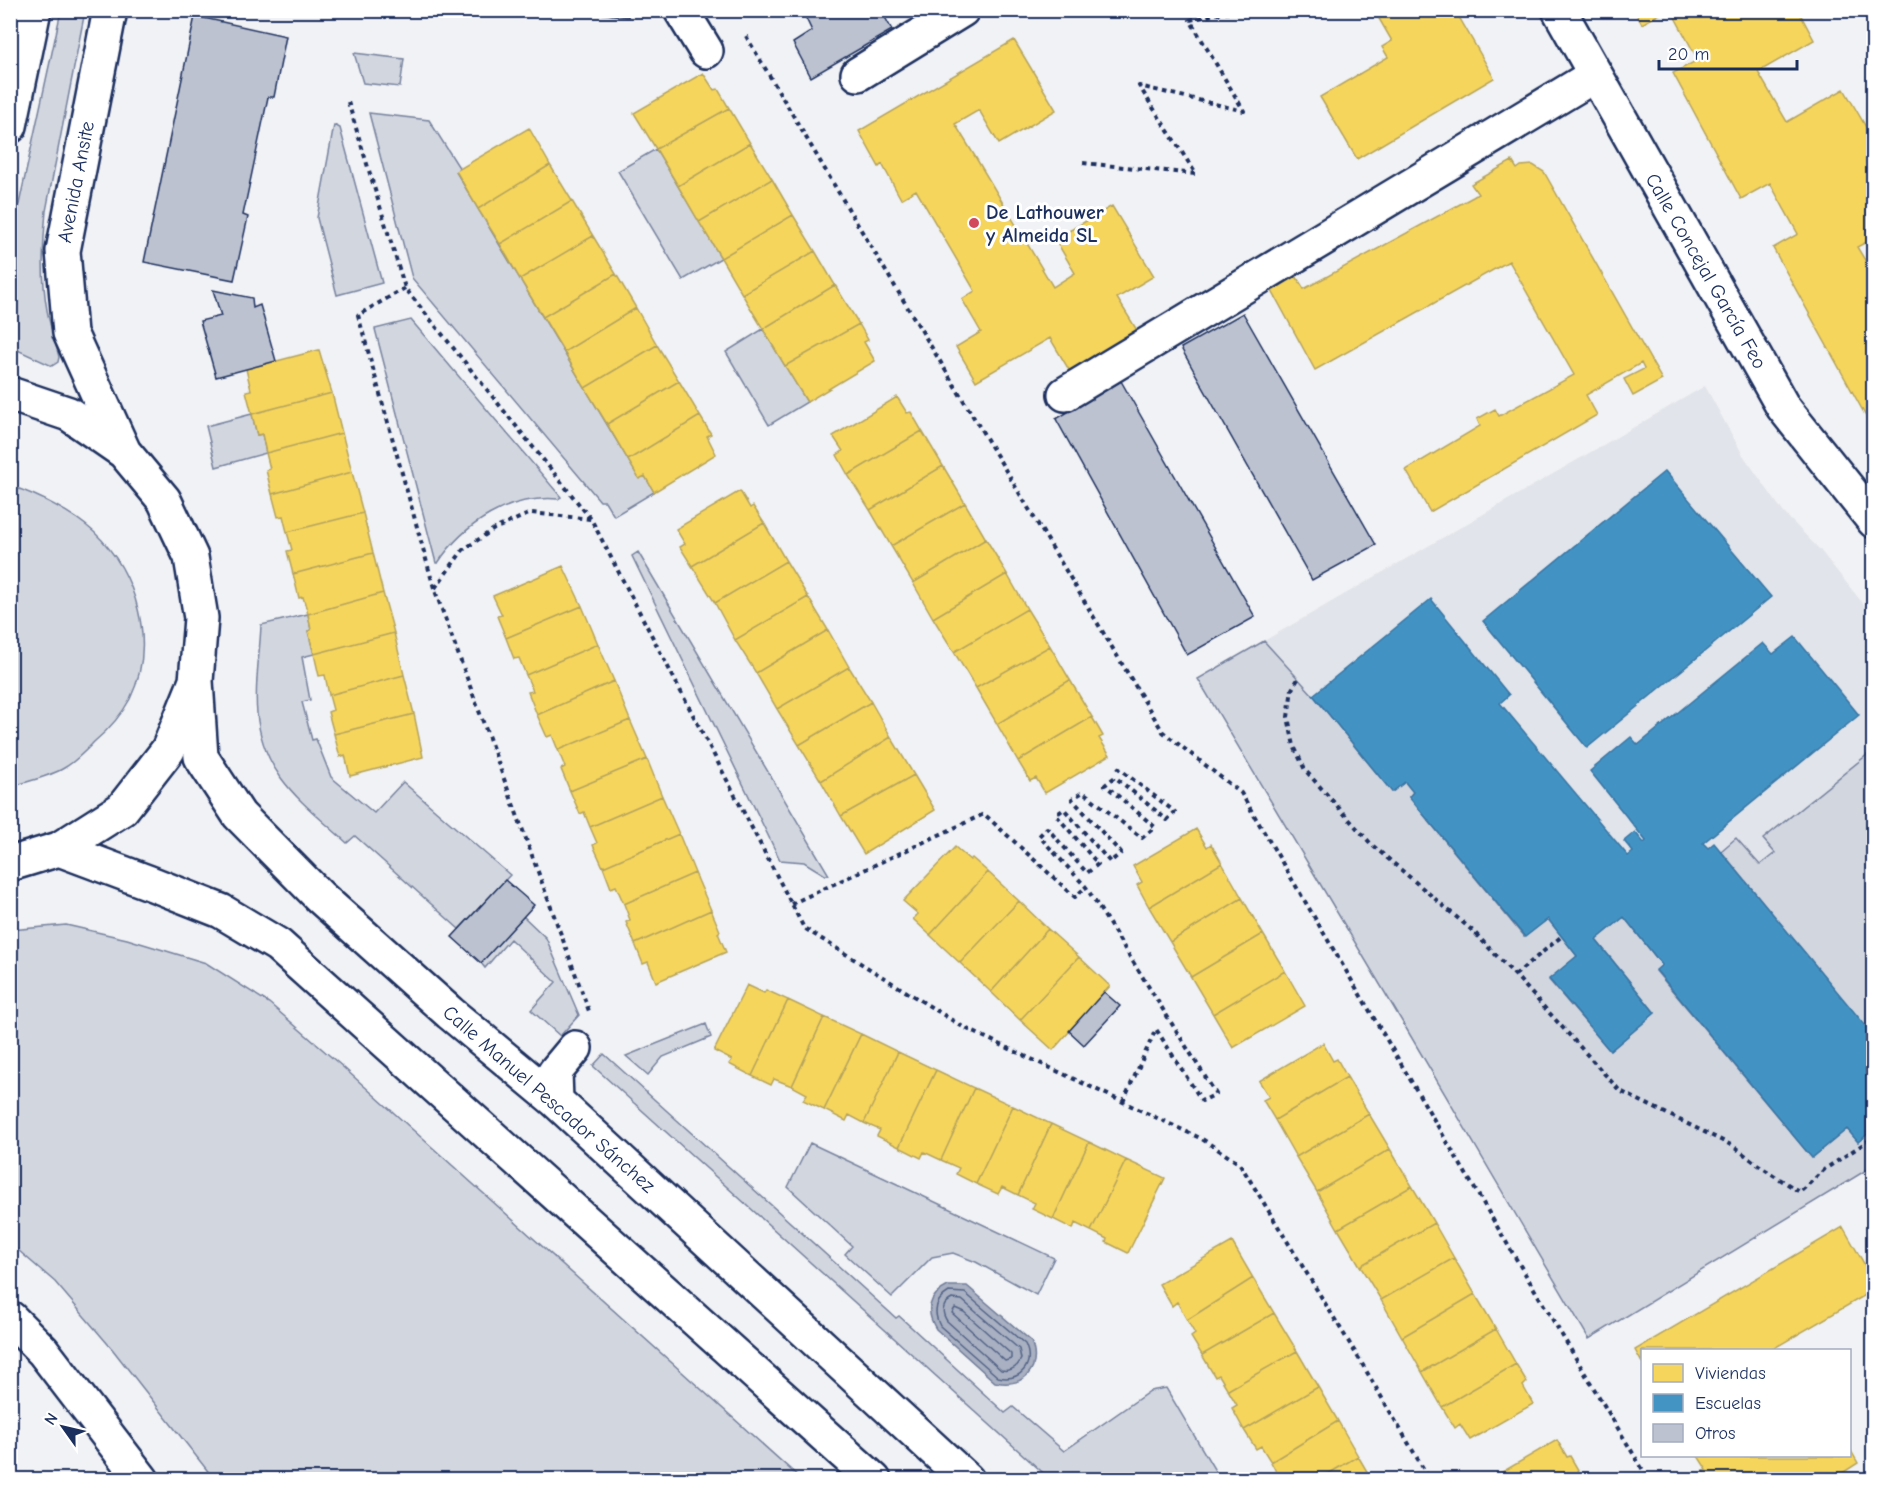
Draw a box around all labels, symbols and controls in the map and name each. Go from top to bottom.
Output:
scale bar [1659,33,1797,71]
text: 20 m [1668,44,1709,65]
street label: Avenida Ansite [53,119,99,245]
street label: Calle Concejal García Feo [1641,169,1771,373]
place label: De Lathouwer y Almeida SL [986,201,1104,247]
marker: De Lathouwer y Almeida SL [967,216,981,230]
street label: Calle Manuel Pescador Sánchez [438,1001,660,1198]
legend [1641,1349,1851,1457]
text: Viviendas [1695,1363,1766,1384]
text: Escuelas [1695,1393,1761,1414]
north arrow [33,1397,93,1457]
text: N [41,1410,62,1429]
text: Otros [1695,1423,1735,1444]

